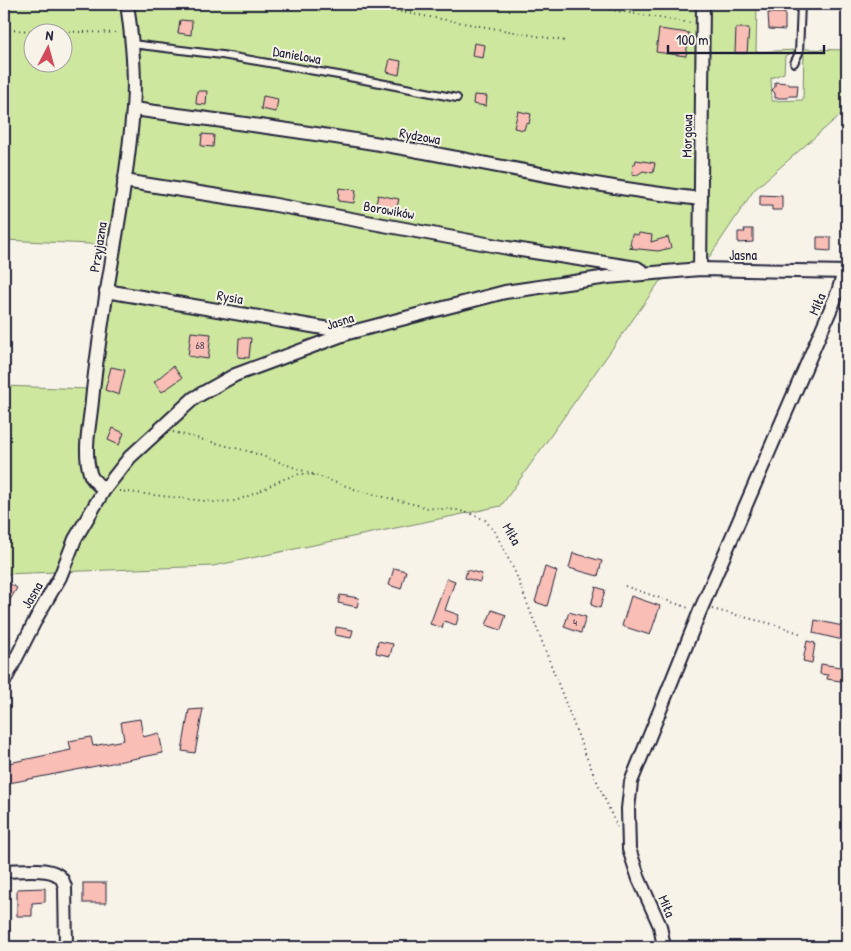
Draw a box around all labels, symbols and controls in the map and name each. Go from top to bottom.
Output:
north arrow [22,22,72,72]
scale bar [668,22,825,54]
text: N [45,25,55,44]
text: 100 m [676,29,709,50]
street label: Danielowa [272,41,323,68]
street label: Morgowa [677,114,697,158]
street label: Rydzowa [398,123,443,150]
street label: Borowików [362,196,417,223]
street label: Przyjazna [84,220,112,274]
street label: Jasna [729,245,757,264]
street label: Rysia [215,285,245,309]
street label: Miła [803,289,830,318]
street label: Jasna [324,307,357,334]
house number: 68 [195,338,205,352]
street label: Miła [499,519,526,549]
street label: Jasna [16,577,47,612]
house number: 4 [573,615,577,629]
street label: Miła [654,892,681,920]

